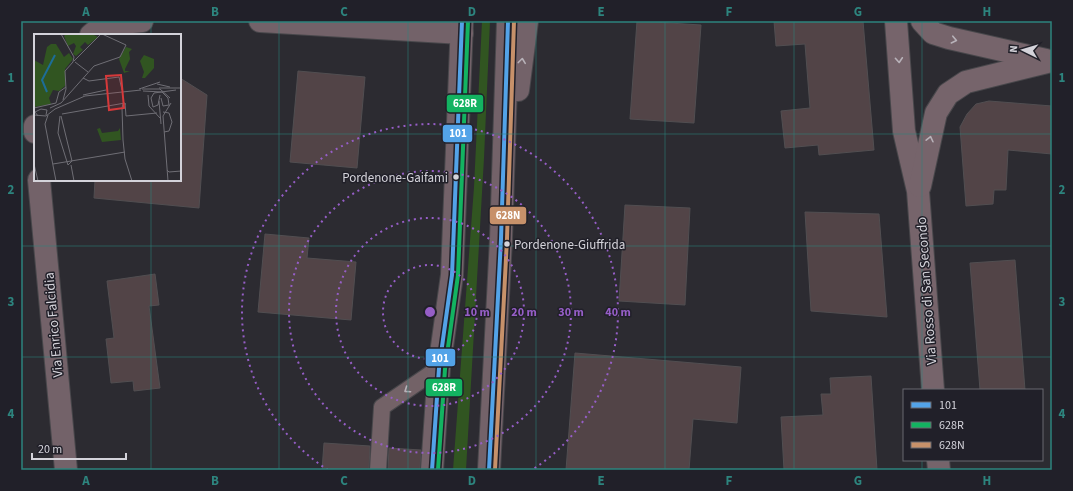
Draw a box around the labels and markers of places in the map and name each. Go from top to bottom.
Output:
place label: Pordenone-Gaifami [342,169,448,187]
marker: Pordenone-Gaifami [451,172,461,182]
place label: Pordenone-Giuffrida [514,236,625,254]
marker: Pordenone-Giuffrida [502,239,512,249]
centre of rings [423,305,437,319]

